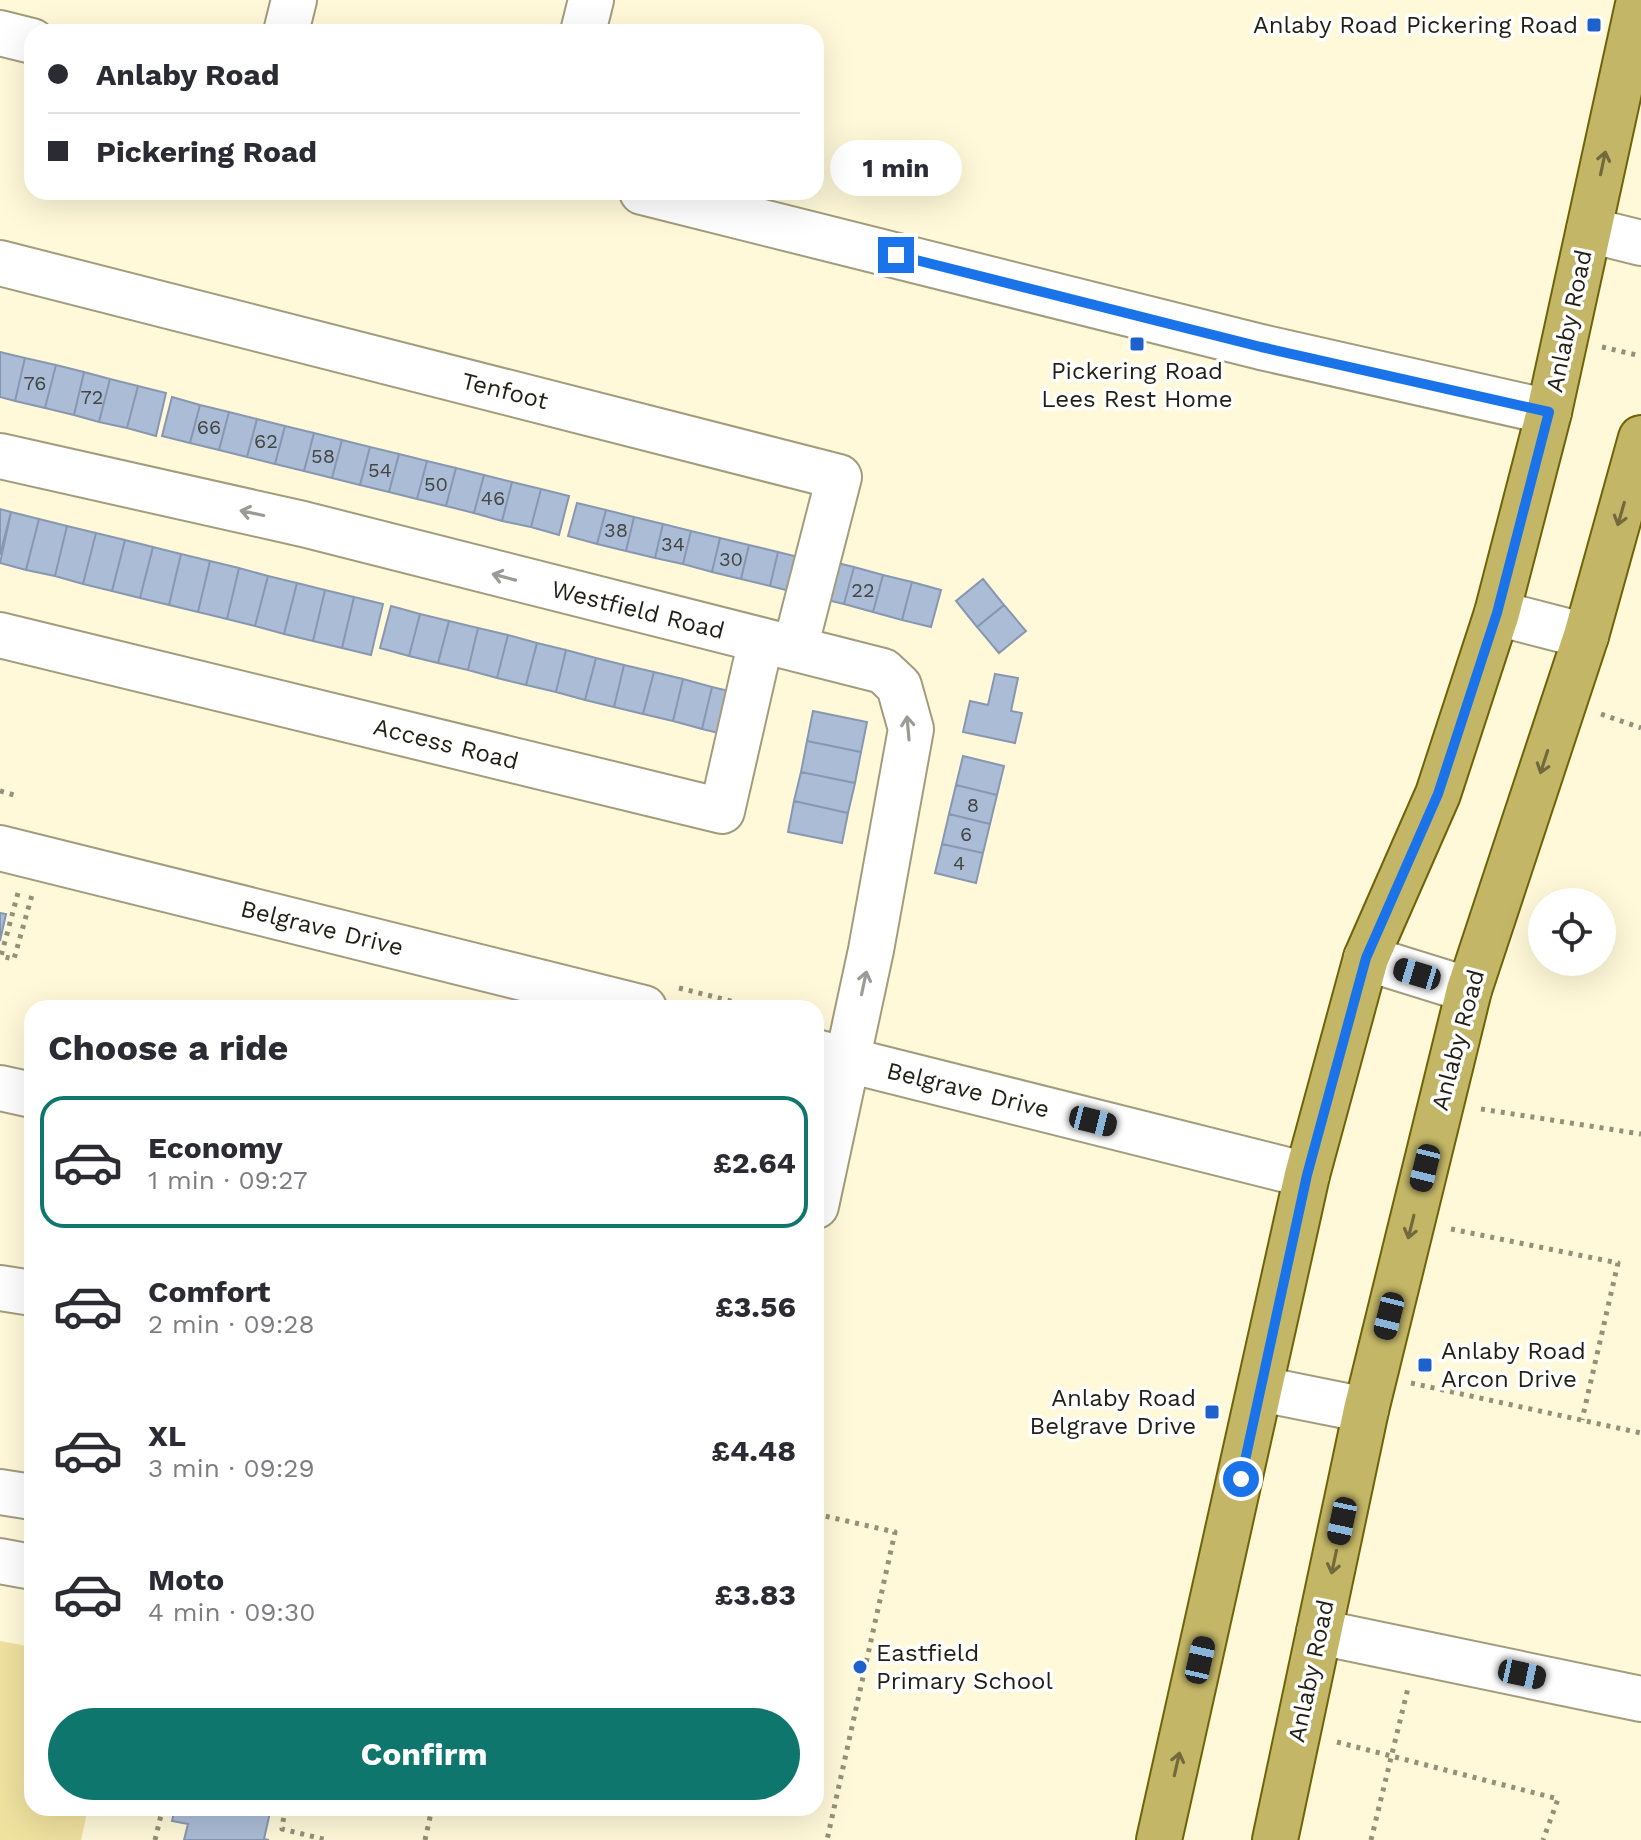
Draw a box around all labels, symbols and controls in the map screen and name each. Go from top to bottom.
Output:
place label: Anlaby Road Pickering Road [1253,11,1578,39]
marker: Anlaby Road Pickering Road [1585,16,1603,34]
text: Anlaby Road [96,57,279,92]
text: Pickering Road [96,134,317,169]
callout: 1 min [830,139,962,195]
one-way arrow [1597,151,1612,176]
text: 1 min [863,153,929,183]
route end [878,237,914,273]
street label: Anlaby Road [1540,247,1598,395]
marker: Pickering Road Lees Rest Home [1128,335,1146,353]
place label: Pickering Road Lees Rest Home [1041,357,1233,413]
street label: Tenfoot [459,367,551,415]
house number: 76 [24,371,46,395]
house number: 72 [81,385,103,409]
house number: 66 [197,415,221,439]
house number: 62 [254,429,278,453]
house number: 58 [311,444,335,468]
house number: 54 [368,458,392,482]
house number: 50 [424,472,448,496]
house number: 46 [481,486,505,510]
one-way arrow [1612,500,1627,526]
one-way arrow [239,505,265,520]
house number: 38 [604,518,628,542]
house number: 34 [661,532,685,556]
house number: 30 [719,547,743,571]
one-way arrow [491,568,517,583]
street label: Westfield Road [549,575,727,645]
house number: 22 [851,578,875,602]
street label: Access Road [371,712,521,776]
one-way arrow [900,715,915,741]
one-way arrow [1536,749,1551,774]
house number: 8 [967,793,979,817]
house number: 6 [960,822,972,846]
house number: 4 [953,851,965,875]
map controls [1528,888,1616,976]
button: locate [1528,888,1616,976]
street label: Belgrave Drive [238,894,406,962]
car [1391,956,1443,992]
street label: Anlaby Road [1426,966,1490,1114]
one-way arrow [857,971,872,997]
text: Choose a ride [48,1027,288,1069]
street label: Belgrave Drive [884,1056,1052,1124]
car [1067,1104,1119,1138]
icon: car [52,1126,124,1198]
text: Economy [148,1130,283,1165]
car [1408,1142,1442,1194]
text: £2.64 [713,1145,796,1180]
text: 1 min · 09:27 [148,1165,308,1195]
one-way arrow [1402,1213,1417,1239]
icon: car [52,1270,124,1342]
text: Comfort [148,1274,270,1309]
text: £3.56 [715,1289,796,1324]
car [1372,1290,1406,1342]
text: 2 min · 09:28 [148,1309,315,1339]
place label: Anlaby Road Arcon Drive [1441,1337,1586,1393]
marker: Anlaby Road Arcon Drive [1416,1356,1434,1374]
place label: Anlaby Road Belgrave Drive [1030,1384,1196,1440]
marker: Anlaby Road Belgrave Drive [1203,1403,1221,1421]
icon: car [52,1414,124,1486]
text: XL [148,1418,186,1453]
text: £4.48 [711,1433,796,1468]
text: 3 min · 09:29 [148,1453,315,1483]
route start [1223,1461,1259,1497]
car [1325,1495,1359,1547]
one-way arrow [1326,1549,1341,1574]
icon: car [52,1558,124,1630]
text: Moto [148,1562,224,1597]
text: £3.83 [715,1577,796,1612]
text: 4 min · 09:30 [148,1597,315,1627]
street label: Anlaby Road [1282,1597,1340,1745]
car [1183,1634,1217,1686]
place label: Eastfield Primary School [876,1639,1054,1695]
car [1496,1657,1548,1691]
marker: Eastfield Primary School [851,1658,869,1676]
button: Confirm [48,1708,800,1800]
one-way arrow [1170,1752,1185,1777]

